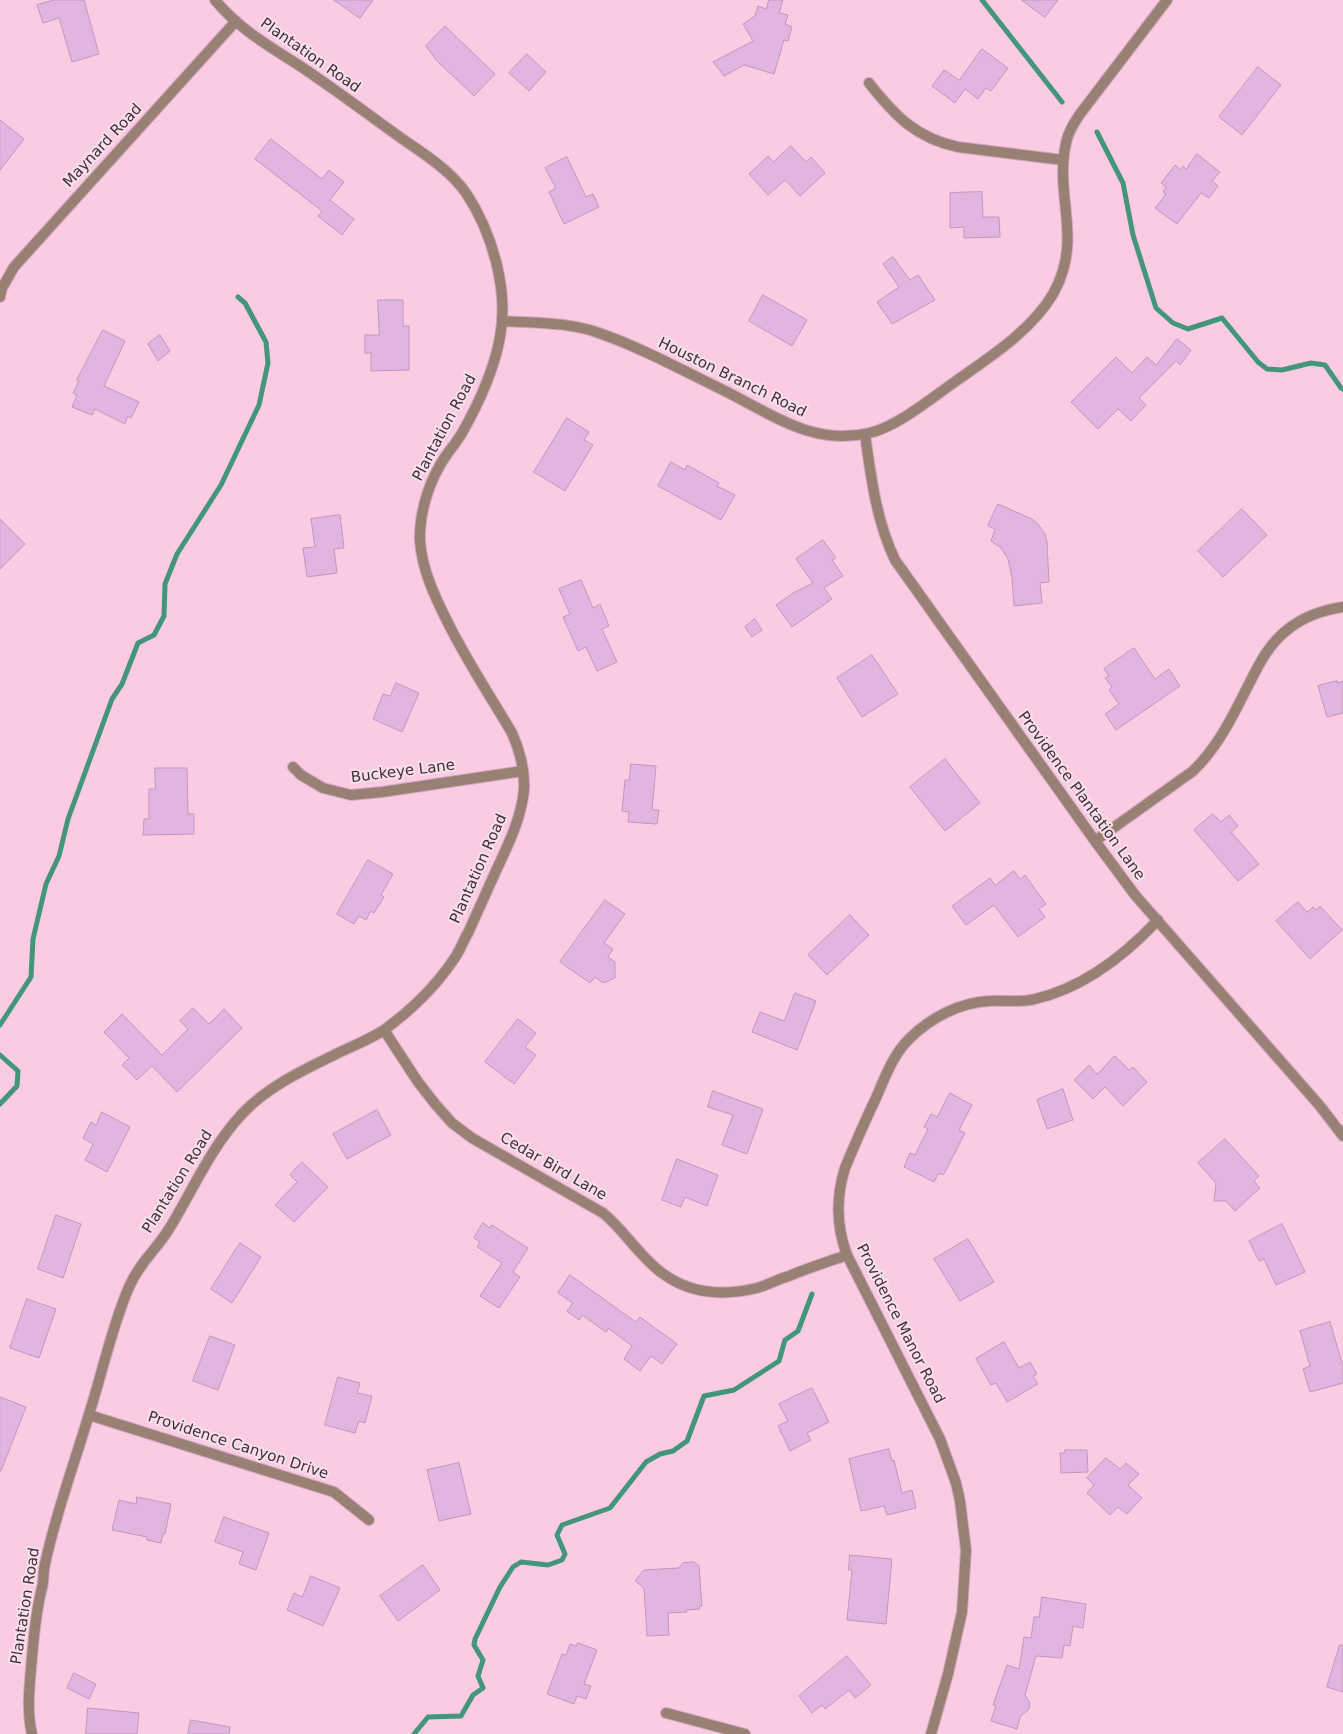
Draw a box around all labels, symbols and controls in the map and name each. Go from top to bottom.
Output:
street label: Plantation Road [256,15,364,97]
street label: Maynard Road [60,101,146,191]
street label: Houston Branch Road [655,334,809,422]
street label: Plantation Road [409,372,481,484]
street label: Providence Plantation Lane [1014,708,1148,884]
street label: Buckeye Lane [350,757,456,787]
street label: Plantation Road [447,811,511,927]
street label: Plantation Road [139,1127,217,1237]
street label: Cedar Bird Lane [496,1129,610,1205]
street label: Providence Manor Road [852,1241,948,1407]
street label: Providence Canyon Drive [145,1408,331,1484]
street label: Plantation Road [8,1546,44,1666]

